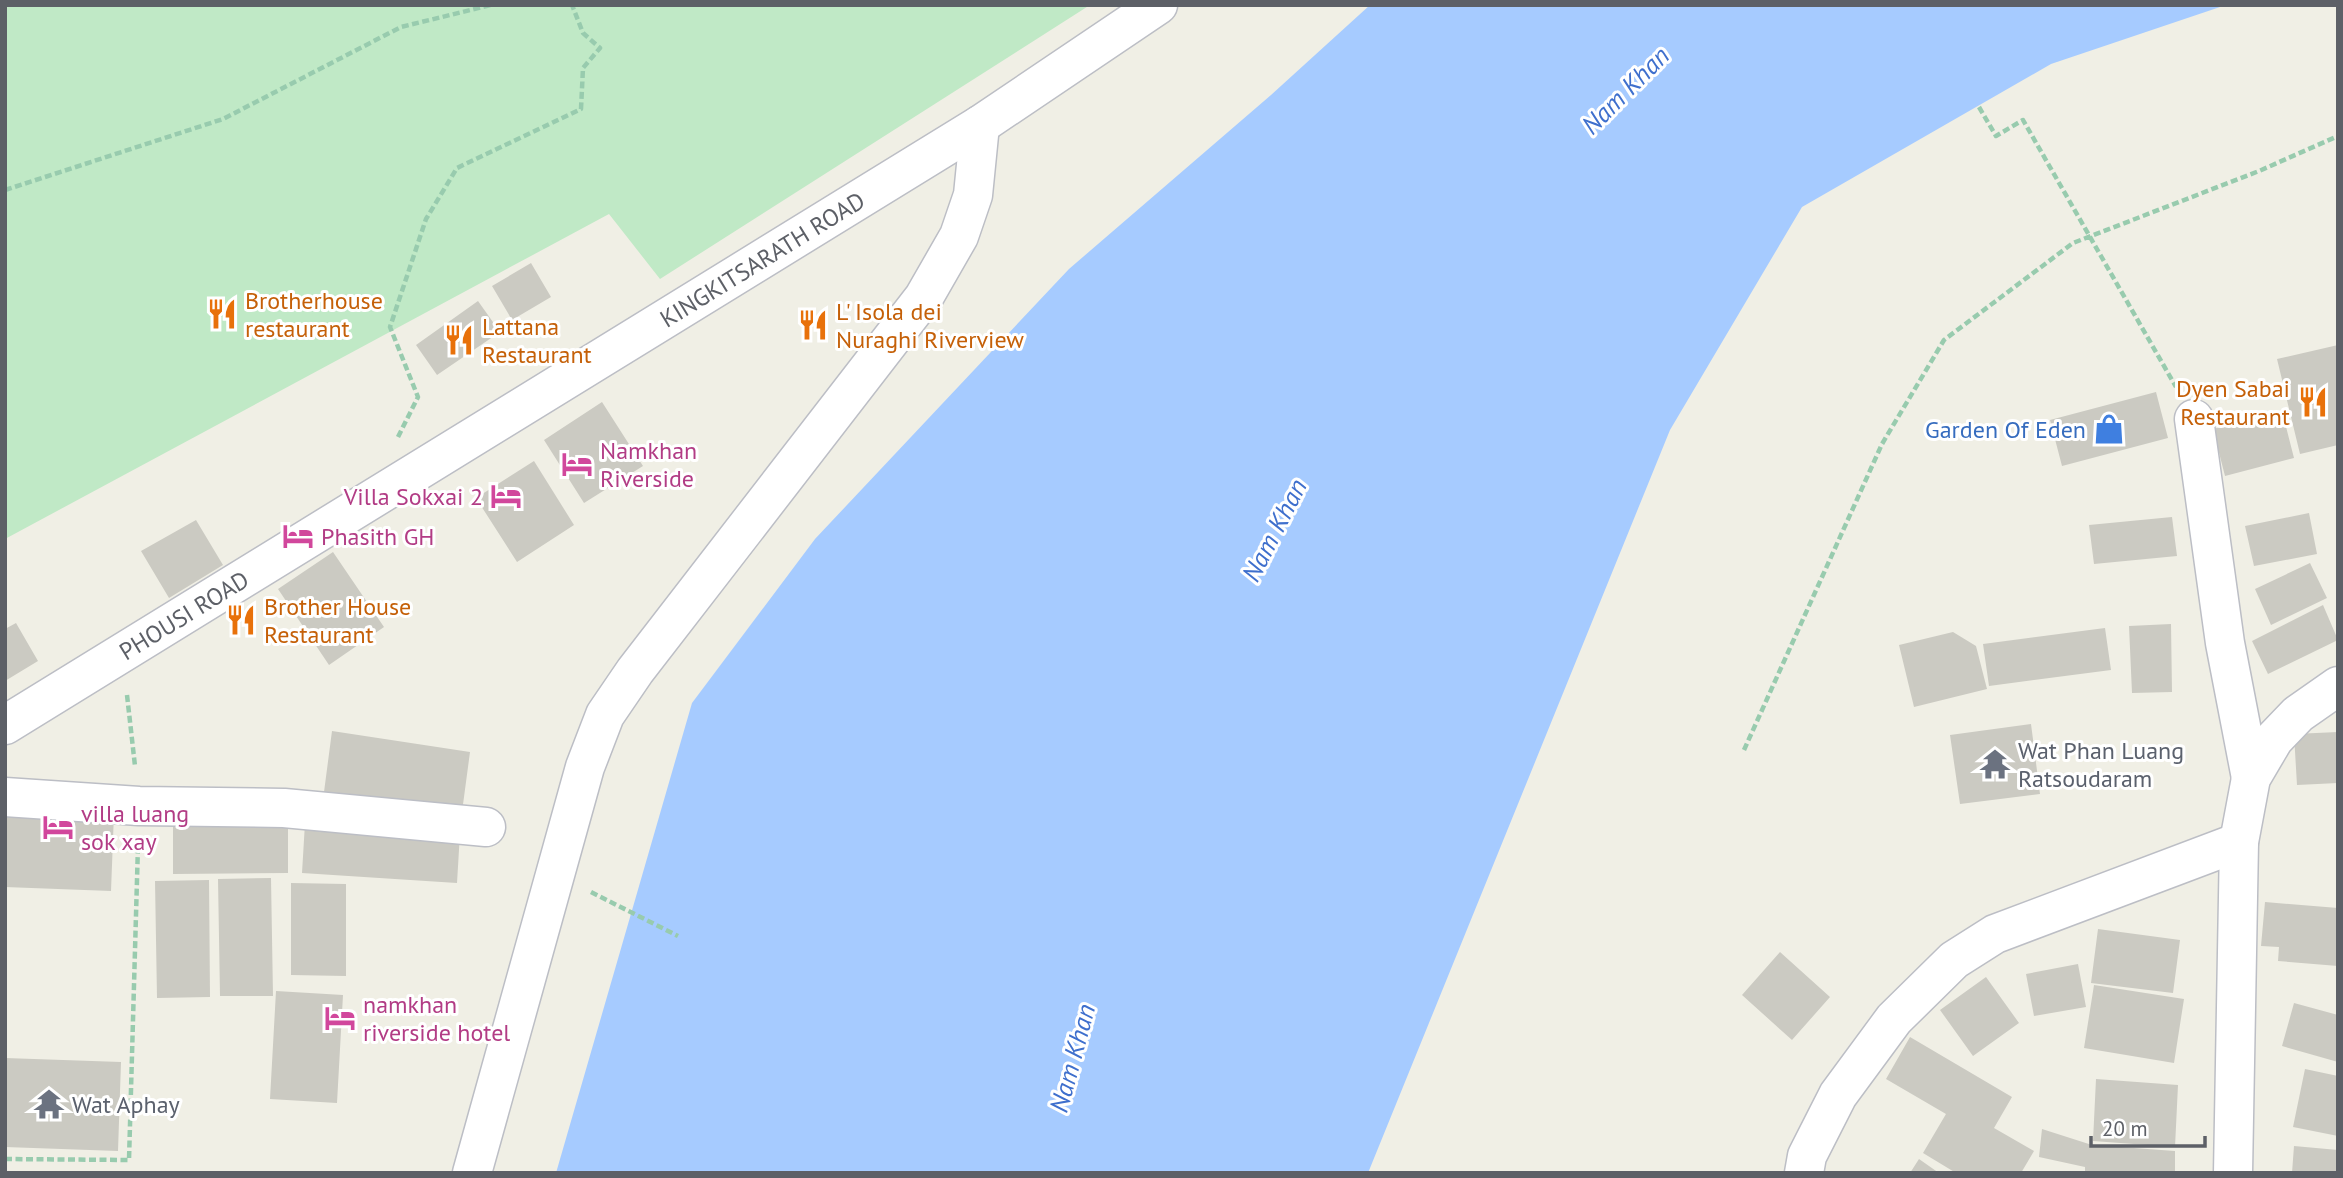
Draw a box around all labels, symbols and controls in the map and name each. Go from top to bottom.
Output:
water label: Nam Khan [1574,39,1676,141]
street label: KINGKITSARATH ROAD [654,184,870,334]
place label: Brotherhouse restaurant [245,285,383,344]
place label: L' Isola dei Nuraghi Riverview [836,296,1024,355]
restaurant icon: Brotherhouse restaurant [205,297,239,331]
restaurant icon: L' Isola dei Nuraghi Riverview [796,308,830,342]
place label: Lattana Restaurant [482,311,592,370]
restaurant icon: Lattana Restaurant [442,323,476,357]
place label: Dyen Sabai Restaurant [2176,373,2290,432]
restaurant icon: Dyen Sabai Restaurant [2296,385,2330,419]
shop icon: Garden Of Eden [2092,412,2126,446]
place label: Garden Of Eden [1925,414,2086,445]
place label: Namkhan Riverside [600,435,697,494]
hotel icon: Namkhan Riverside [560,447,594,481]
water label: Nam Khan [1234,473,1314,587]
hotel icon: Villa Sokxai 2 [489,479,523,513]
place label: Villa Sokxai 2 [343,481,483,512]
hotel icon: Phasith GH [281,519,315,553]
place label: Phasith GH [321,521,434,552]
street label: PHOUSI ROAD [113,563,254,667]
place label: Brother House Restaurant [264,591,411,650]
restaurant icon: Brother House Restaurant [224,603,258,637]
place label: Wat Phan Luang Ratsoudaram [2018,735,2184,794]
temple icon: Wat Phan Luang Ratsoudaram [1978,747,2012,781]
place label: villa luang sok xay [81,798,189,857]
hotel icon: villa luang sok xay [41,810,75,844]
place label: namkhan riverside hotel [363,989,510,1048]
water label: Nam Khan [1042,1000,1102,1116]
hotel icon: namkhan riverside hotel [323,1001,357,1035]
temple icon: Wat Aphay [32,1087,66,1121]
place label: Wat Aphay [72,1089,180,1120]
scale bar [2091,1104,2205,1148]
text: 20 m [2102,1115,2148,1142]

